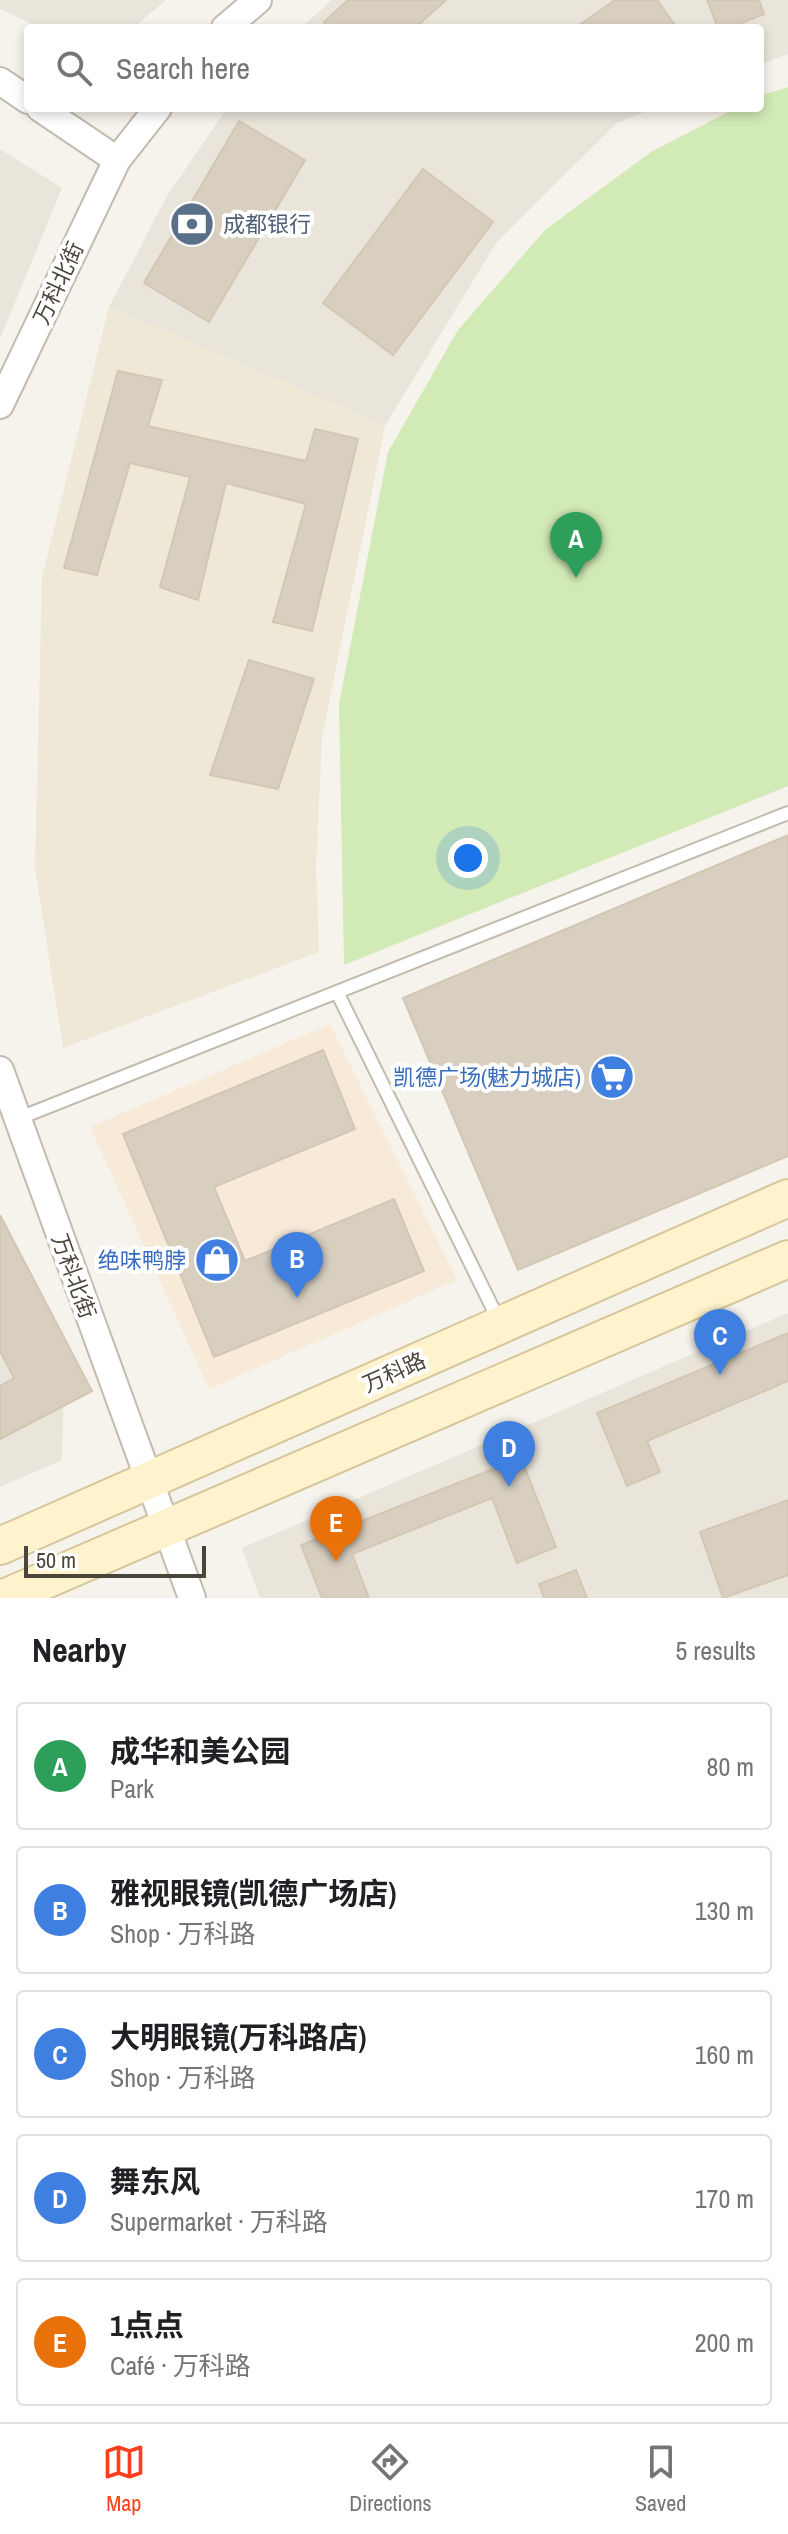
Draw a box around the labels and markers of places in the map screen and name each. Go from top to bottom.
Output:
bank icon: 成都银行 [168,200,216,248]
place label: 成都银行 [223,209,311,239]
pin: A [550,512,602,578]
supermarket icon: 凯德广场(魅力城店) [588,1053,636,1101]
place label: 凯德广场(魅力城店) [393,1062,581,1092]
pin: B [271,1232,323,1298]
shop icon: 绝味鸭脖 [193,1236,241,1284]
place label: 绝味鸭脖 [98,1245,186,1275]
pin: C [694,1309,746,1375]
pin: D [483,1421,535,1487]
pin: E [310,1496,362,1562]

